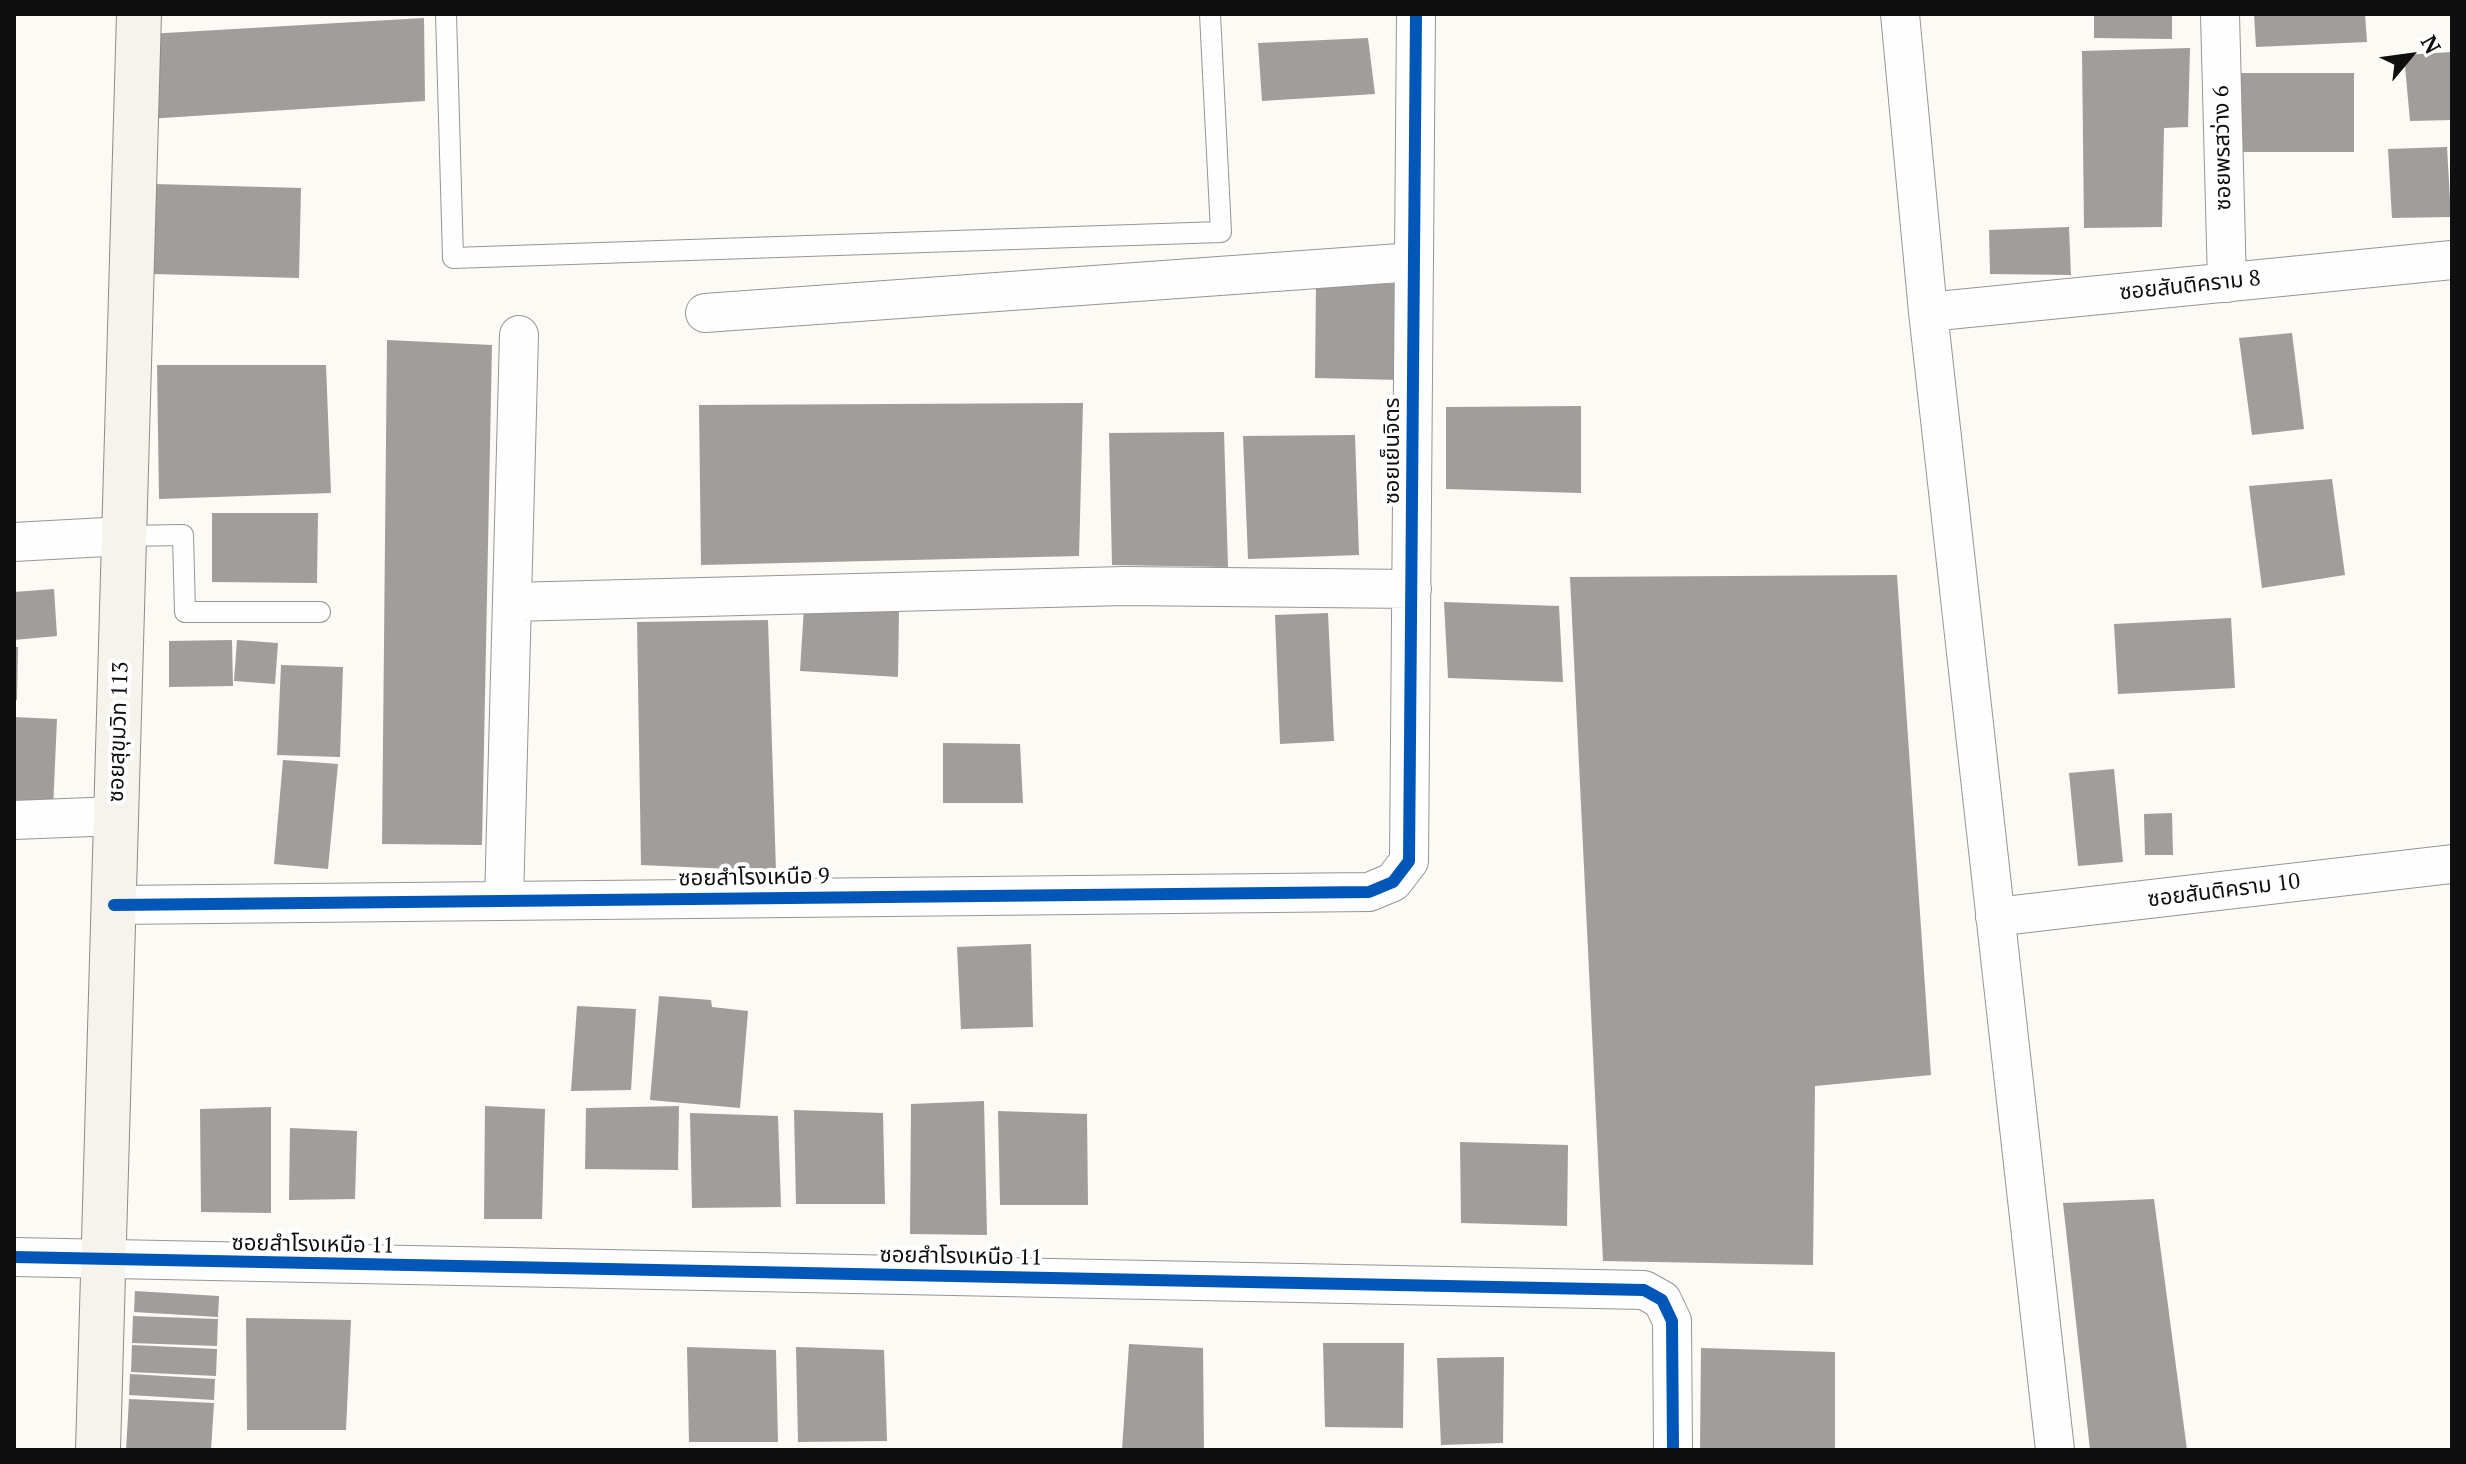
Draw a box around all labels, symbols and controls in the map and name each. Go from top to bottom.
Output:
north arrow [2370,16,2450,96]
text: N [2415,30,2448,58]
street label: ซอยพรสว่าง 6 [2209,85,2237,211]
street label: ซอยสันติคราม 8 [2118,265,2262,307]
street label: ซอยเย็นจิตร [1380,398,1406,504]
street label: ซอยสุขุมวิท 113 [103,661,135,803]
street label: ซอยสำโรงเหนือ 9 [678,863,830,893]
street label: ซอยสันติคราม 10 [2146,869,2302,913]
street label: ซอยสำโรงเหนือ 11 [231,1230,395,1260]
street label: ซอยสำโรงเหนือ 11 [879,1242,1043,1272]

